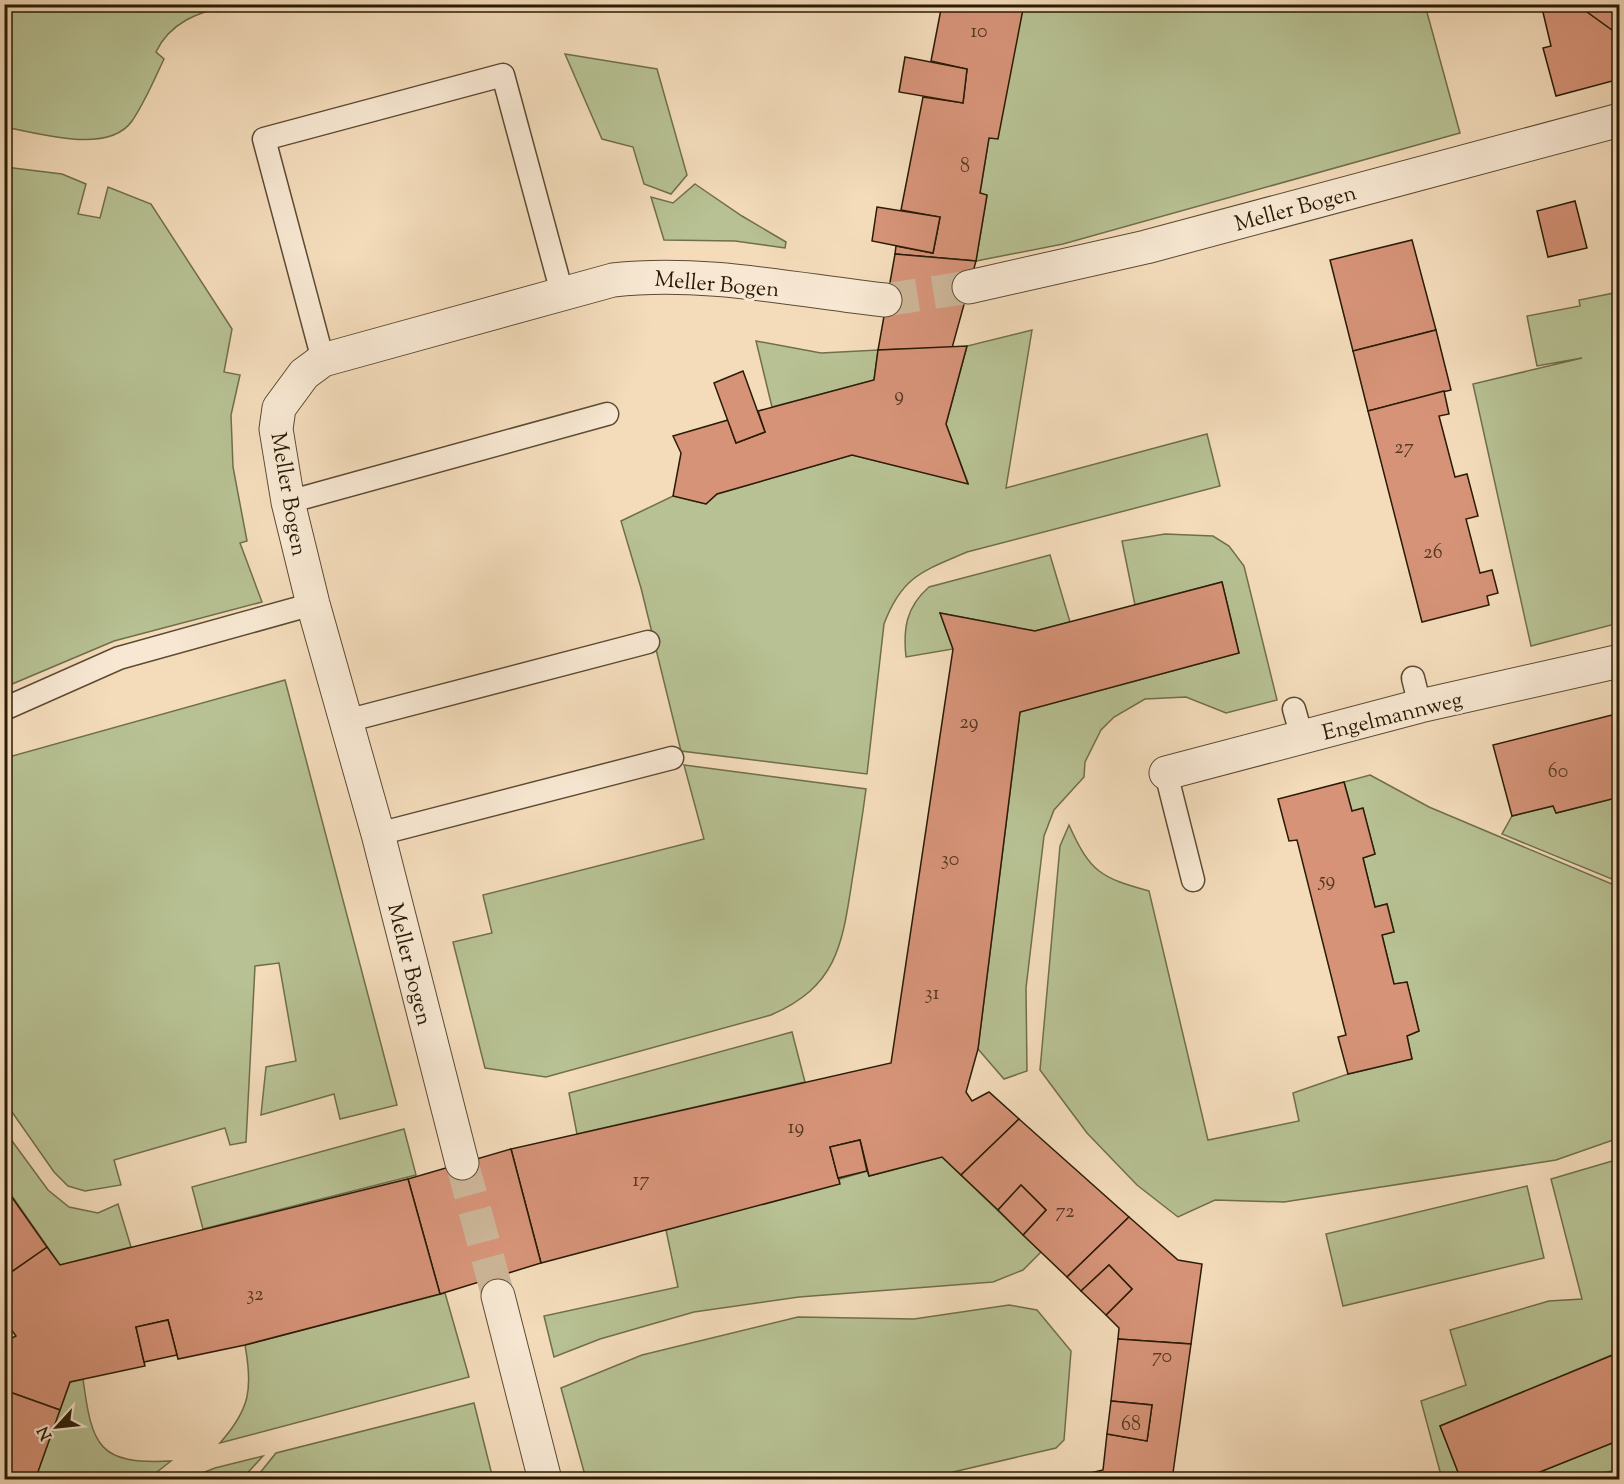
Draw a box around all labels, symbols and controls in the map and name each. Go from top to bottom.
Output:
house number: 10 [970,18,988,47]
house number: 8 [960,153,970,182]
street label: Meller Bogen [1231,178,1360,242]
street label: Meller Bogen [653,265,780,307]
house number: 9 [894,382,904,411]
street label: Meller Bogen [260,430,314,559]
house number: 27 [1394,434,1414,463]
house number: 26 [1423,539,1443,568]
street label: Engelmannweg [1319,685,1466,751]
house number: 29 [959,709,979,738]
house number: 60 [1548,758,1568,787]
house number: 30 [941,846,959,875]
house number: 59 [1318,867,1335,896]
street label: Meller Bogen [377,900,439,1029]
house number: 31 [925,980,940,1009]
house number: 19 [788,1114,804,1143]
house number: 17 [633,1167,649,1196]
house number: 72 [1055,1198,1075,1227]
house number: 32 [246,1281,264,1310]
house number: 70 [1152,1343,1172,1372]
north arrow [27,1397,87,1457]
house number: 68 [1121,1411,1141,1440]
text: N [33,1422,59,1444]

